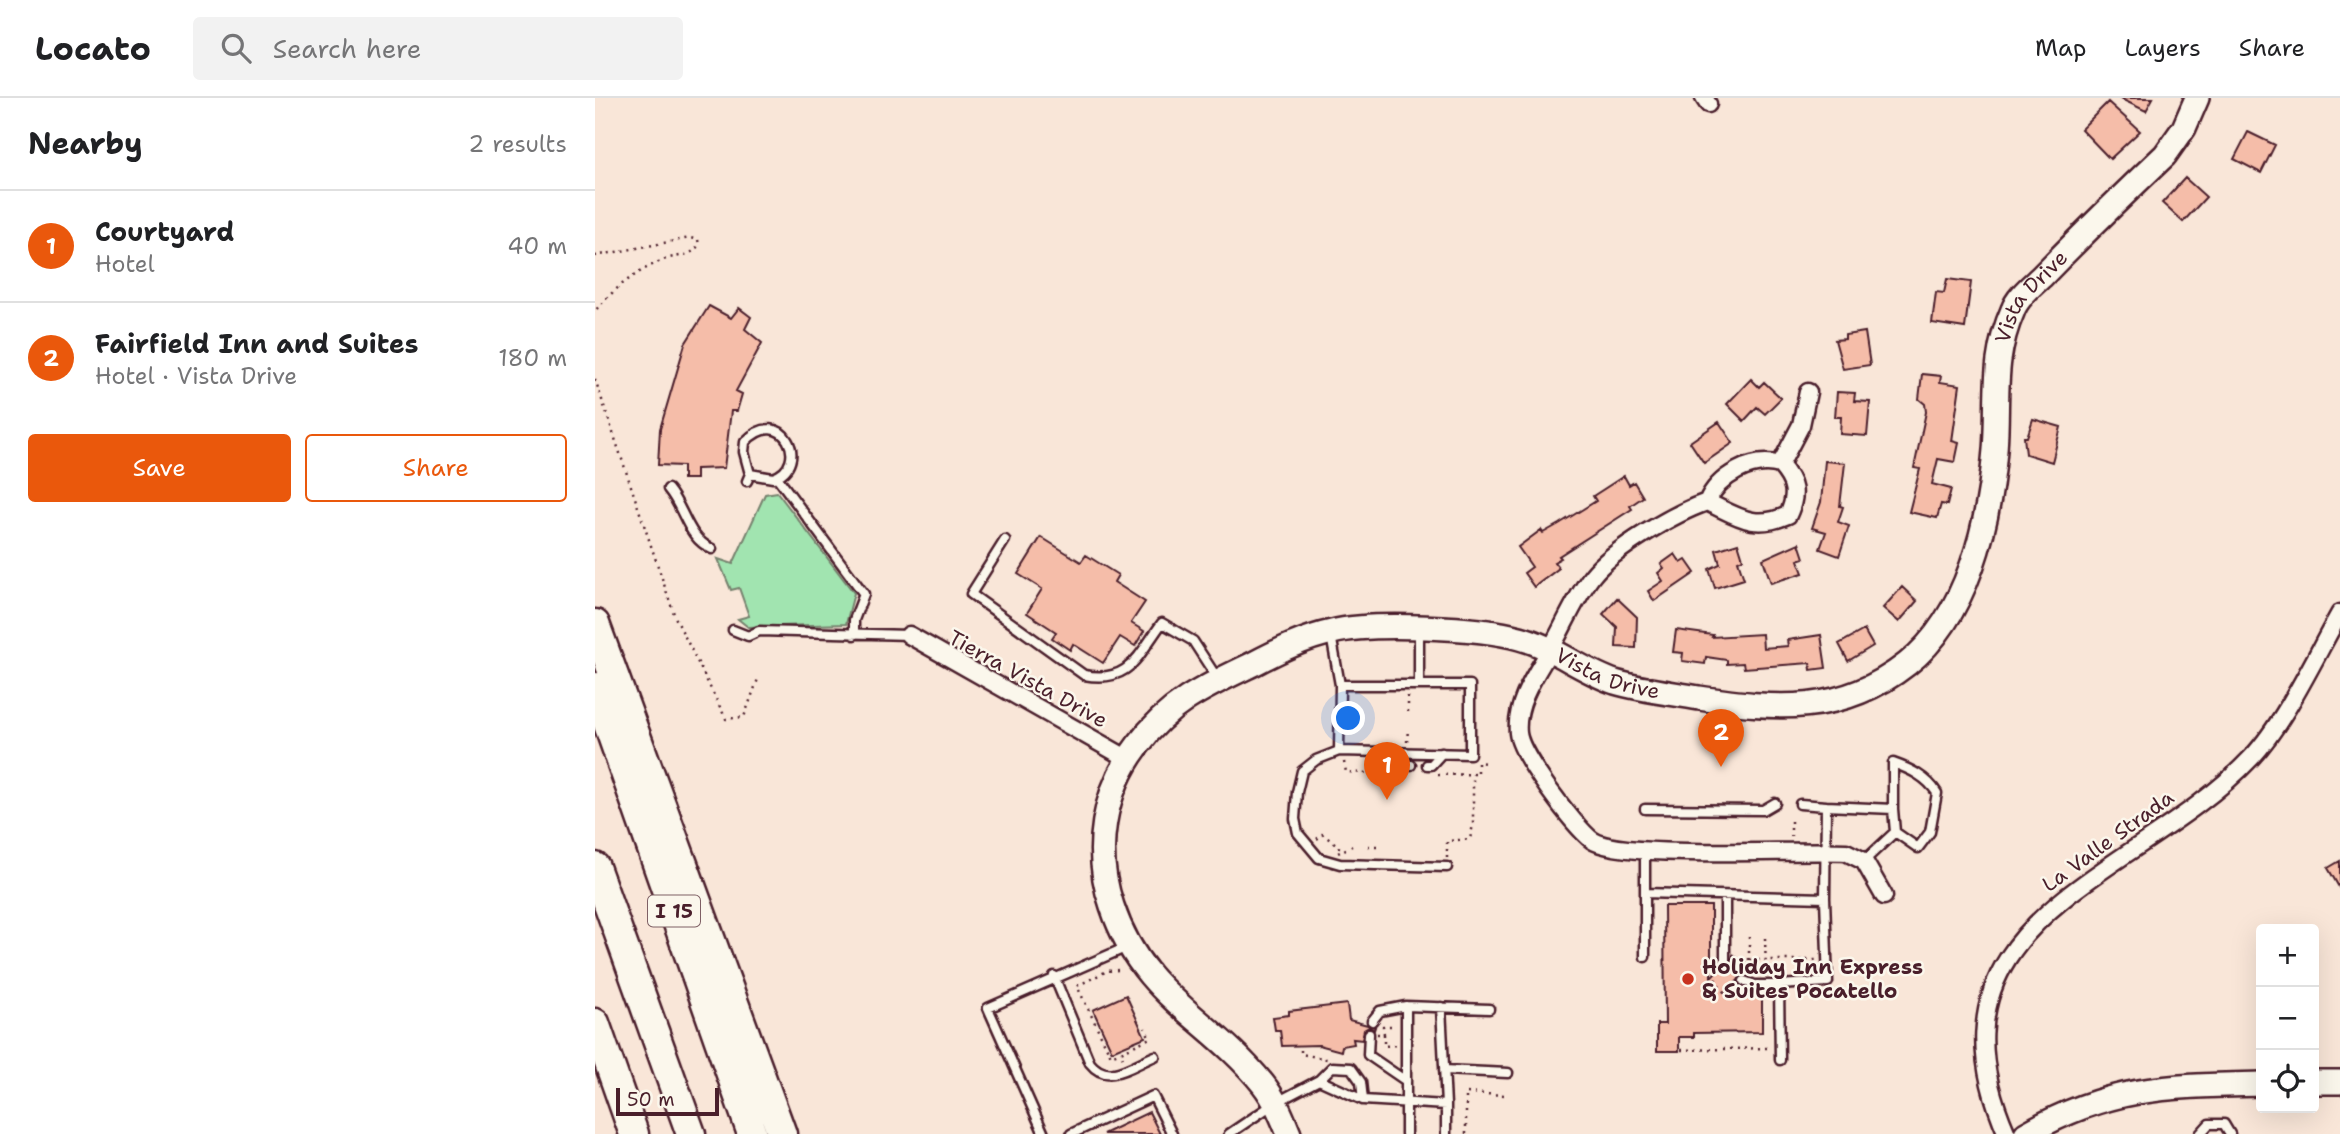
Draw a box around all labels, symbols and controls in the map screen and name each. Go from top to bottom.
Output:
search box [193,17,683,80]
text: Locato [35,26,151,71]
icon: search [217,29,255,67]
text: Search here [273,31,421,66]
text: Map [2035,32,2086,64]
text: Layers [2124,32,2201,64]
text: Share [2239,32,2305,64]
text: Nearby [28,123,143,164]
text: 2 results [468,129,567,159]
text: Courtyard [95,214,235,249]
text: 1 [46,231,56,261]
text: 40 m [507,231,567,261]
street label: Vista Drive [1989,244,2074,346]
text: Hotel [95,249,155,279]
text: Fairfield Inn and Suites [95,326,418,361]
text: 2 [43,343,59,373]
text: 180 m [498,343,567,373]
text: Hotel · Vista Drive [95,361,297,391]
button: Save [28,434,291,502]
button: Share [305,434,567,502]
street label: Tierra Vista Drive [943,624,1113,734]
street label: Vista Drive [1550,641,1662,705]
your location [1331,701,1365,735]
pin: 2 [1698,709,1744,767]
pin: 1 [1364,742,1410,800]
street label: La Valle Strada [2036,784,2180,898]
road number: I 15 [648,896,700,926]
map controls [2256,924,2319,1113]
button: + [2256,924,2319,987]
place label: Holiday Inn Express & Suites Pocatello [1702,953,1923,1005]
marker: Holiday Inn Express & Suites Pocatello [1680,971,1696,987]
button: − [2256,987,2319,1050]
button: locate [2256,1050,2319,1113]
scale bar [616,1085,719,1117]
text: 50 m [627,1087,675,1112]

